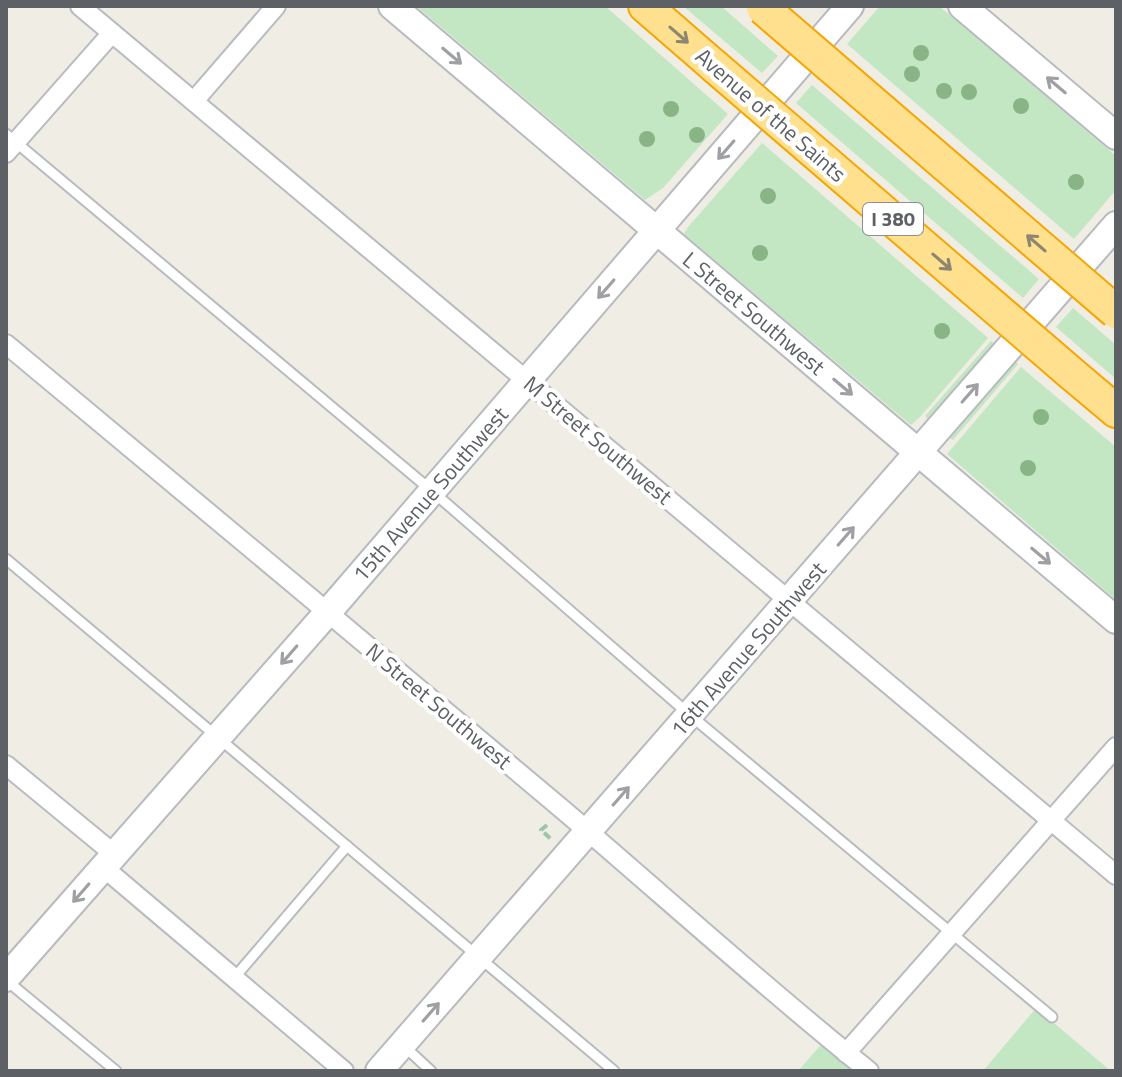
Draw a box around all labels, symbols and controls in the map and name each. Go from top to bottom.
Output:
one-way arrow [669,26,689,44]
street label: Avenue of the Saints [688,40,854,190]
one-way arrow [441,47,461,65]
one-way arrow [1047,77,1067,95]
one-way arrow [717,139,735,159]
road number: I 380 [863,203,923,235]
one-way arrow [1026,234,1046,252]
street label: L Street Southwest [675,243,833,383]
one-way arrow [932,253,952,271]
one-way arrow [597,278,615,299]
street label: M Street Southwest [516,367,680,513]
one-way arrow [832,378,852,396]
one-way arrow [961,383,979,403]
street label: 15th Avenue Southwest [344,398,516,589]
one-way arrow [837,526,855,546]
one-way arrow [1030,546,1050,564]
street label: 16th Avenue Southwest [662,553,834,744]
street label: N Street Southwest [359,635,520,778]
one-way arrow [281,645,299,665]
one-way arrow [611,786,629,806]
one-way arrow [72,882,90,902]
one-way arrow [422,1003,440,1023]

